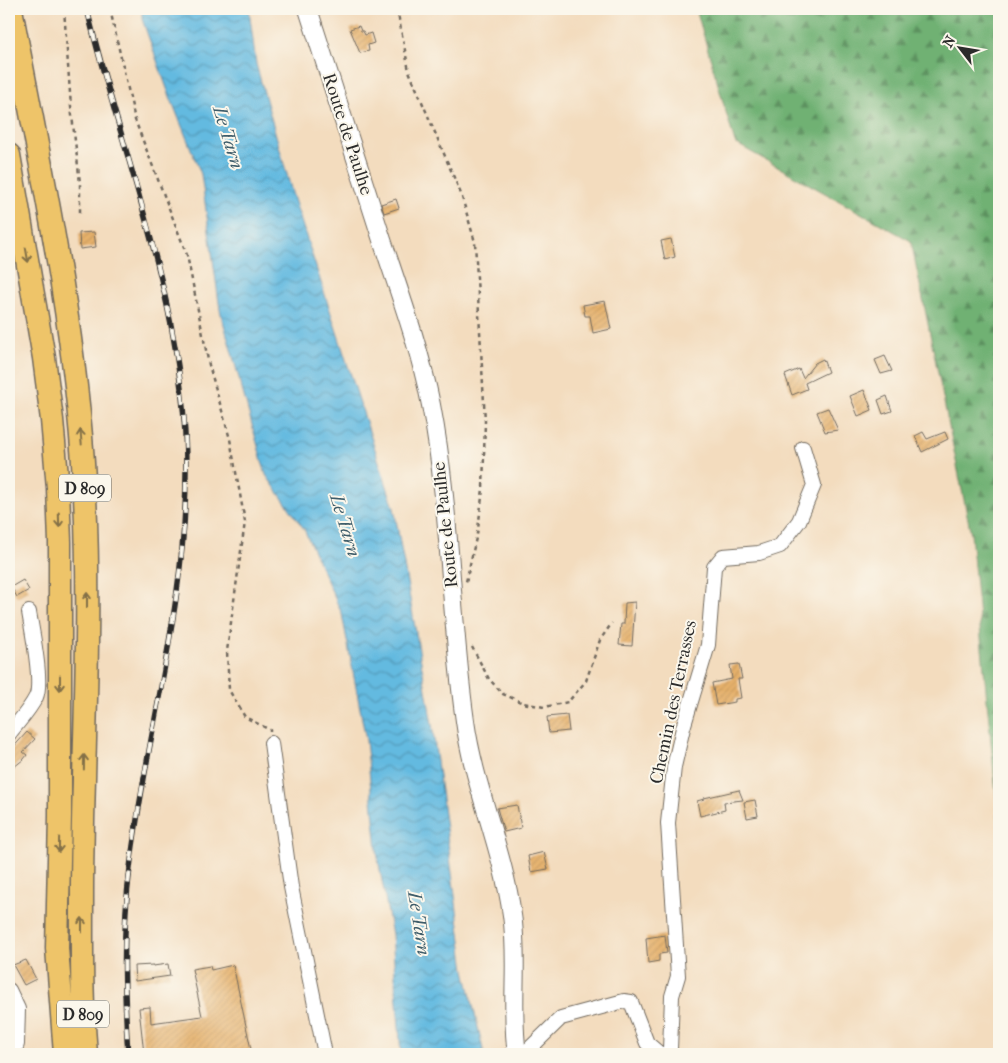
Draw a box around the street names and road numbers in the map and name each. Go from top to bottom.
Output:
street label: Route de Paulhe [318,71,377,198]
street label: Route de Paulhe [428,461,463,589]
road number: D 809 [59,474,111,502]
street label: Chemin des Terrasses [646,618,701,786]
road number: D 809 [57,1001,109,1028]

